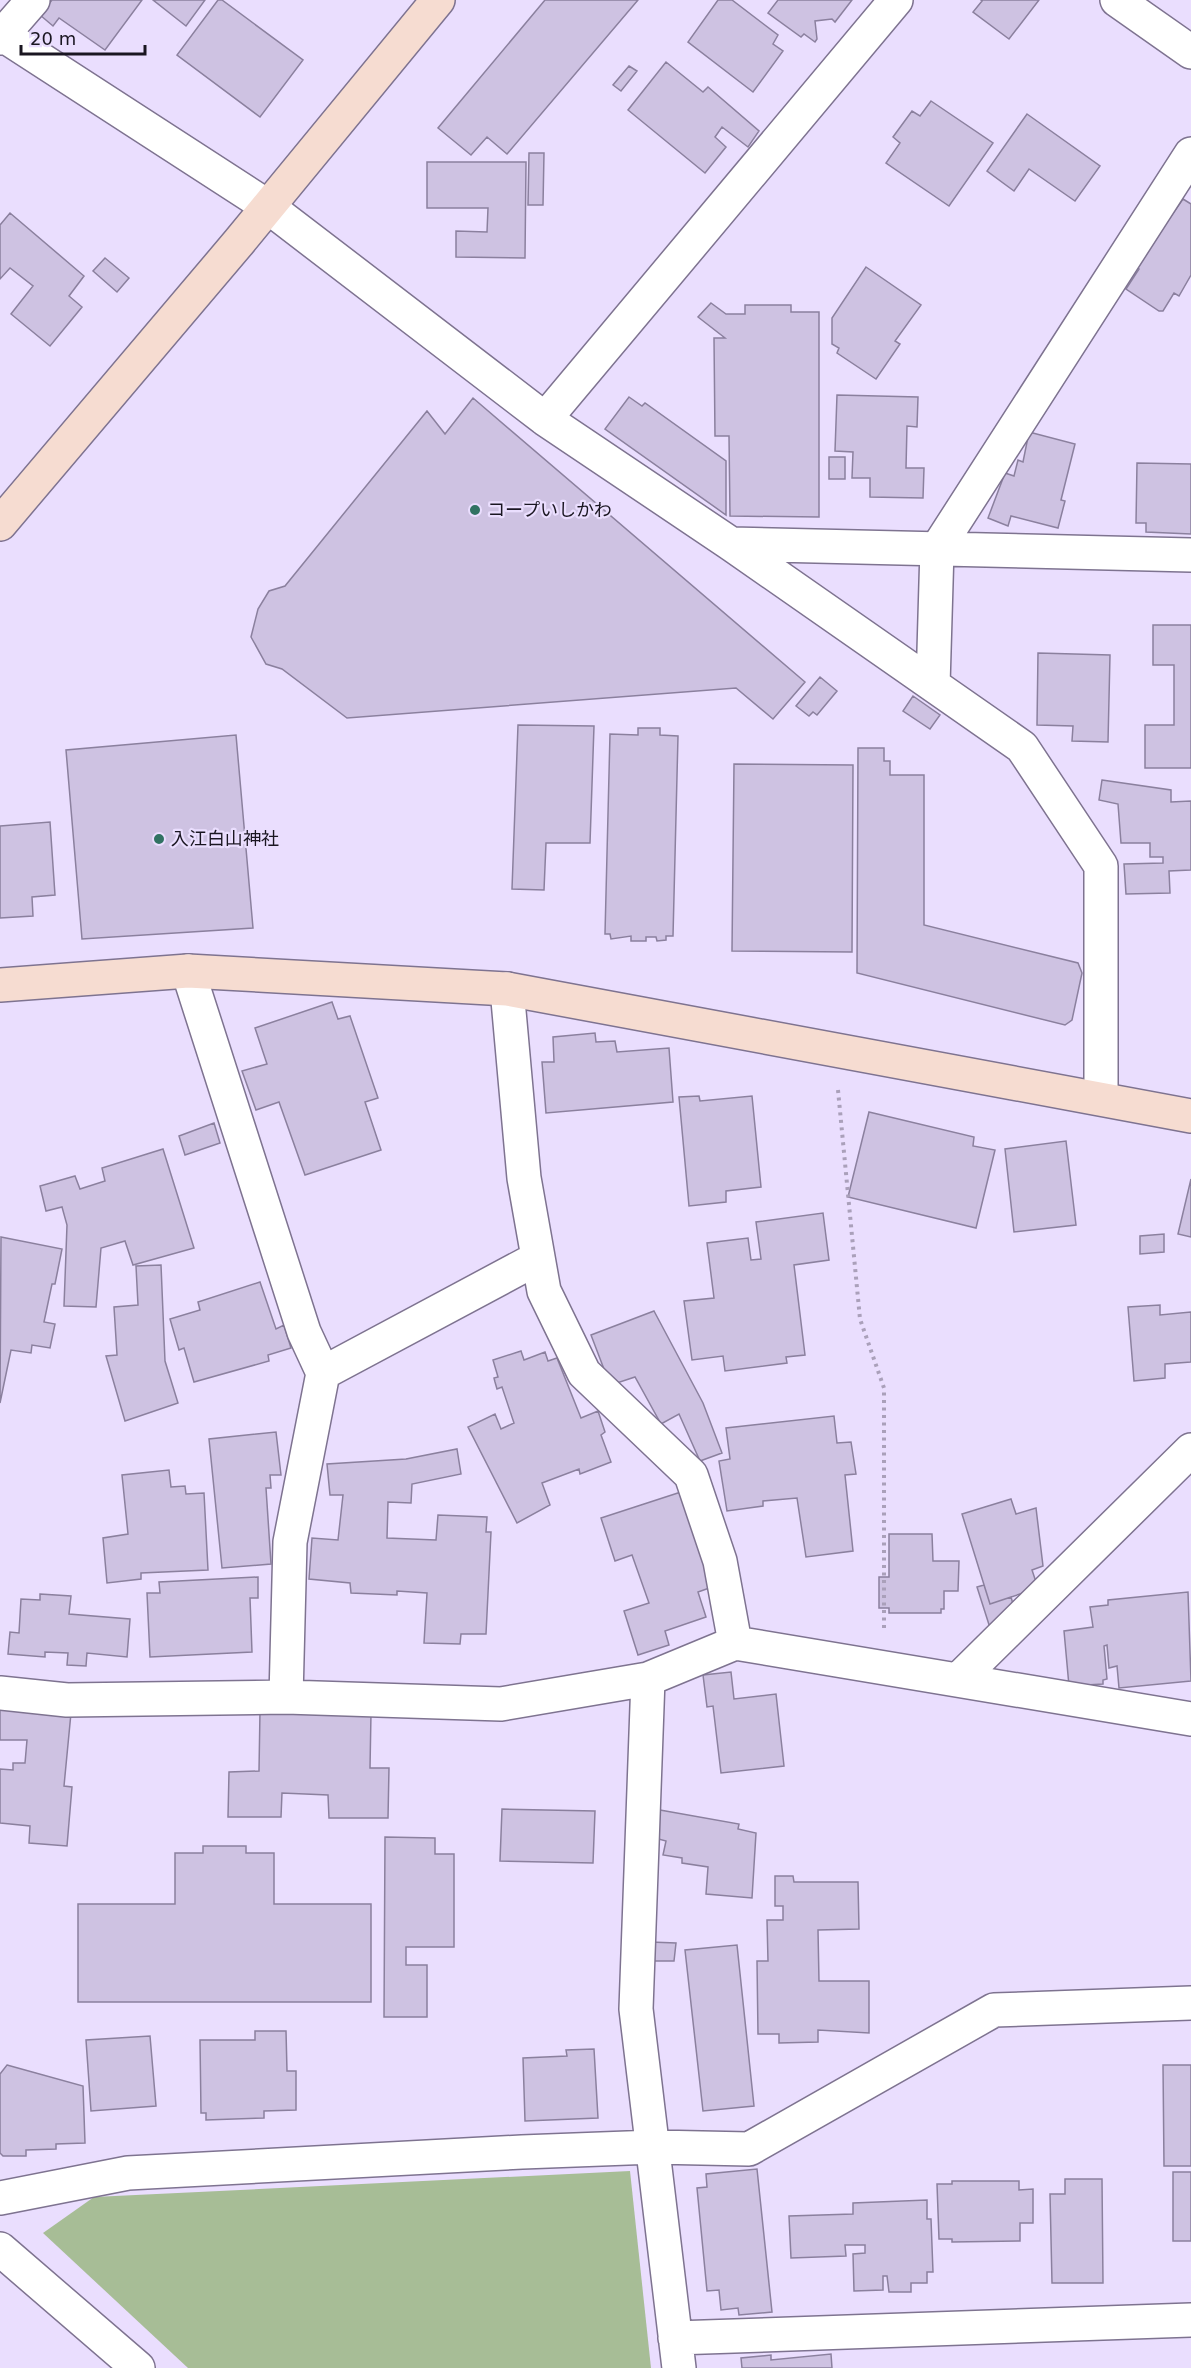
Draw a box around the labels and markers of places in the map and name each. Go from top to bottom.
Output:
place label: コープいしかわ [487,499,612,520]
marker: コープいしかわ [468,503,482,517]
place label: 入江白山神社 [171,828,279,849]
marker: 入江白山神社 [152,832,166,846]

